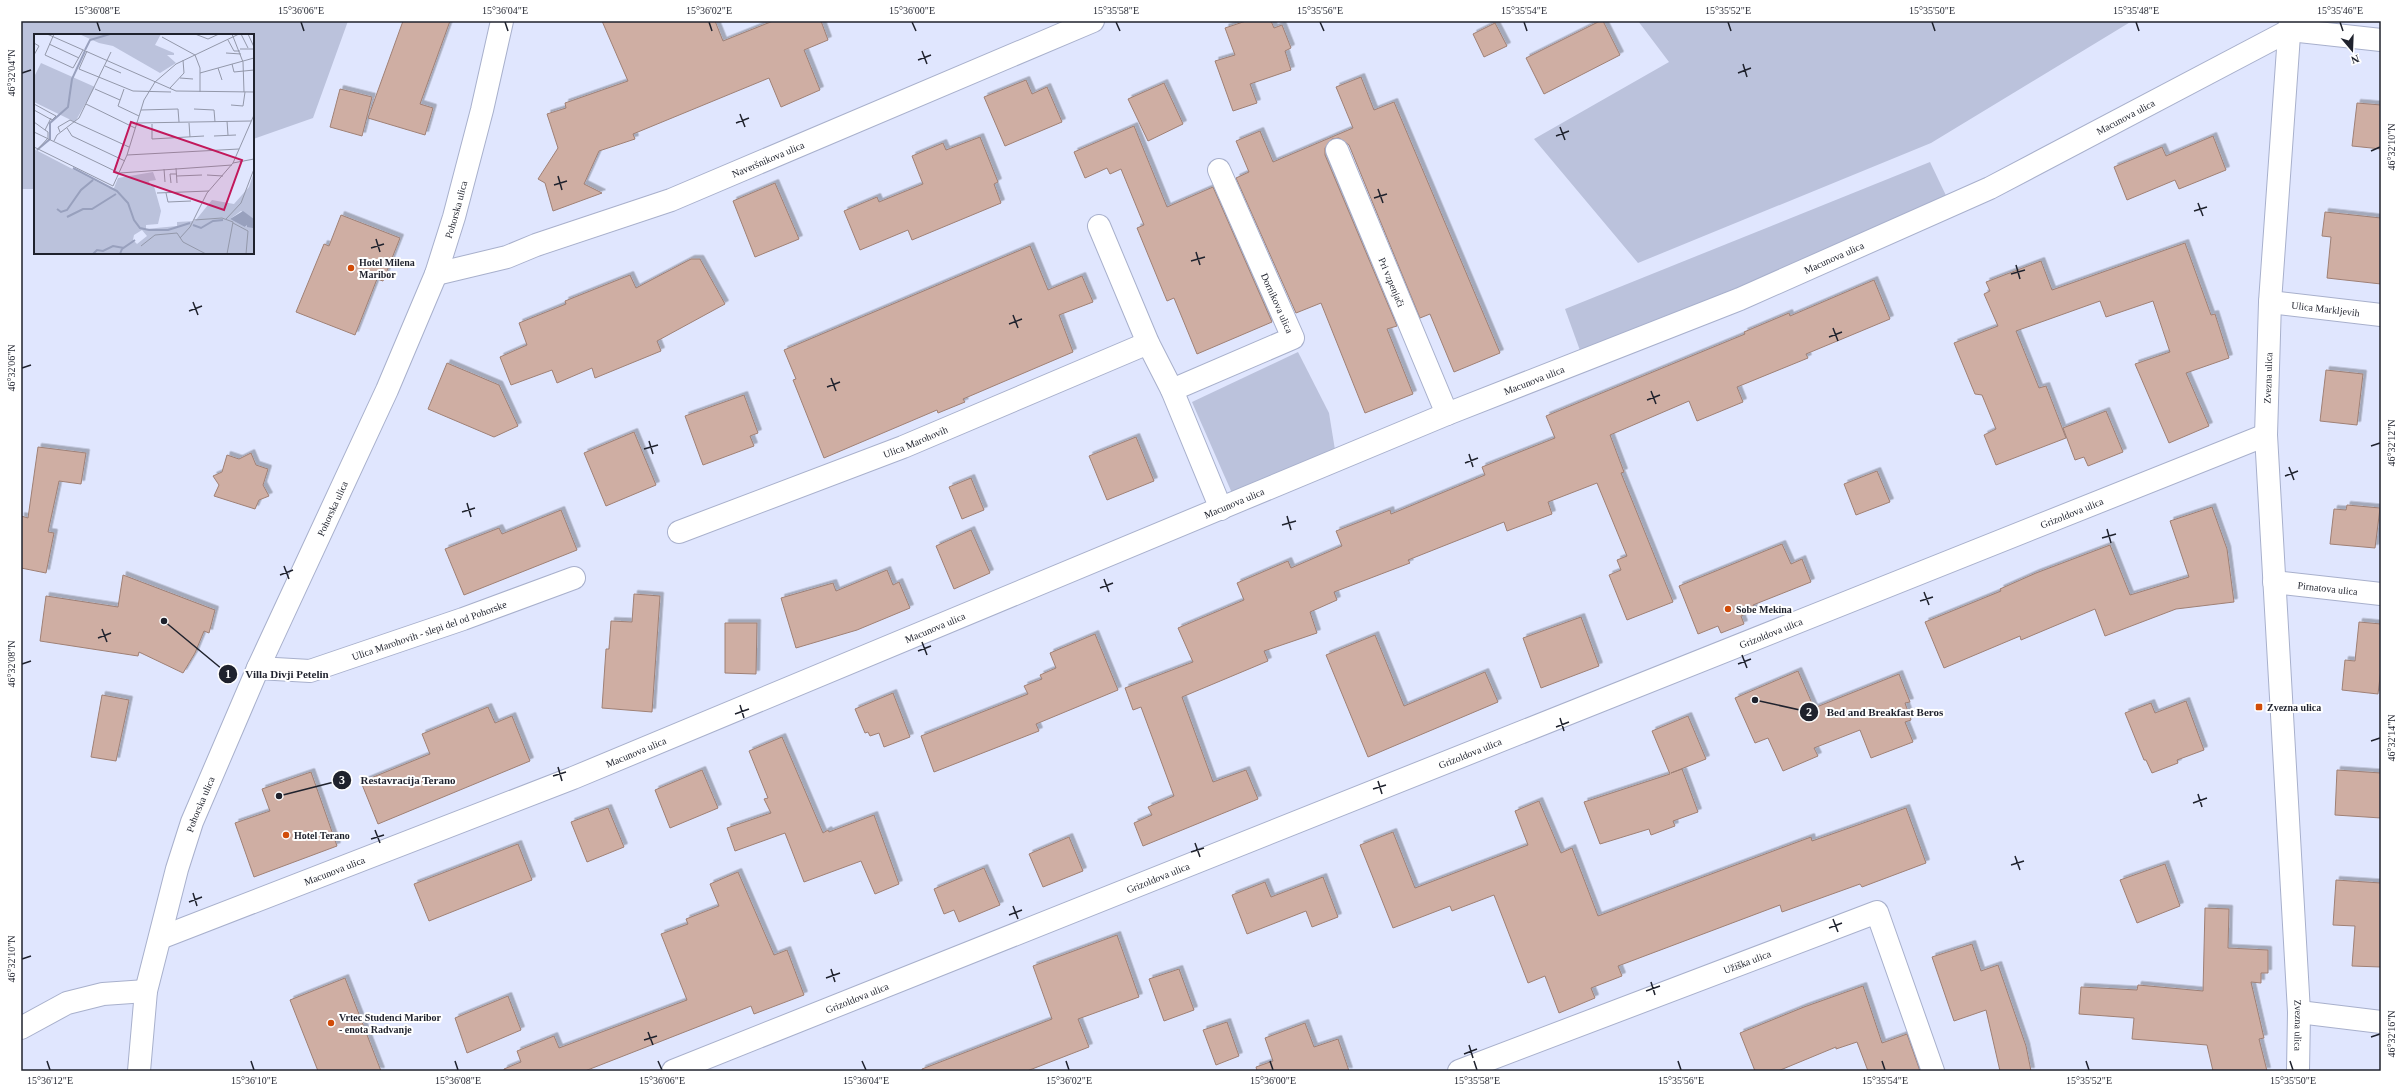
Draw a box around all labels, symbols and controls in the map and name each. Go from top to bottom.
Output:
text: 15°36'08"E [74,5,120,16]
text: 15°36'06"E [278,5,324,16]
text: 15°36'04"E [482,5,528,16]
text: 15°36'02"E [686,5,732,16]
text: 15°36'00"E [889,5,935,16]
text: 15°35'58"E [1093,5,1139,16]
text: 15°35'56"E [1297,5,1343,16]
text: 15°35'54"E [1501,5,1547,16]
text: 15°35'52"E [1705,5,1751,16]
text: 15°35'50"E [1909,5,1955,16]
text: 15°35'48"E [2113,5,2159,16]
text: 15°35'46"E [2317,5,2363,16]
north arrow [2332,30,2372,70]
inset map [34,34,254,254]
text: 46°32'04"N [6,49,17,97]
text: N [2349,52,2361,66]
street label: Macunova ulica [2094,97,2157,137]
text: 46°32'10"N [2386,123,2397,171]
street label: Naveršnikova ulica [730,138,806,179]
street label: Pohorska ulica [442,179,469,239]
street label: Macunova ulica [1802,239,1866,275]
street label: Pri vzpenjači [1377,256,1407,309]
place label: Hotel Milena Maribor [359,257,415,280]
marker: Hotel Milena Maribor [346,263,356,273]
street label: Dornikova ulica [1259,271,1295,335]
street label: Ulica Markljevih [2291,299,2360,318]
text: 46°32'06"N [6,344,17,392]
street label: Zvezna ulica [2262,352,2274,404]
street label: Macunova ulica [1502,363,1566,397]
text: 46°32'12"N [2386,419,2397,467]
street label: Ulica Marohovih [881,423,949,460]
street label: Pohorska ulica [315,479,350,538]
street label: Macunova ulica [1202,485,1266,520]
street label: Grizoldova ulica [2038,495,2105,530]
street label: Pirnatova ulica [2297,579,2359,597]
street label: Ulica Marohovih - slepi del od Pohorske [350,598,508,662]
marker: Sobe Mekina [1723,604,1733,614]
place label: Sobe Mekina [1736,604,1792,615]
street label: Macunova ulica [903,610,967,645]
street label: Grizoldova ulica [1738,615,1804,650]
text: 46°32'08"N [6,640,17,688]
callout: Villa Divji Petelin [218,662,337,685]
text: 1 [225,667,231,681]
text: Villa Divji Petelin [245,668,329,680]
callout: Bed and Breakfast Beros [1799,701,1952,724]
marker: Zvezna ulica [2254,702,2264,712]
place label: Zvezna ulica [2267,702,2321,713]
text: 2 [1806,705,1812,719]
text: Bed and Breakfast Beros [1827,706,1944,718]
text: 46°32'14"N [2386,714,2397,762]
street label: Macunova ulica [604,734,668,769]
street label: Grizoldova ulica [1437,735,1504,770]
callout: Restavracija Terano [332,769,463,792]
text: 3 [339,773,345,787]
street label: Pohorska ulica [184,774,217,833]
text: Restavracija Terano [360,774,456,786]
marker: Hotel Terano [281,830,291,840]
place label: Hotel Terano [294,830,350,841]
street label: Macunova ulica [302,854,367,887]
street label: Grizoldova ulica [1125,860,1191,895]
text: 46°32'10"N [6,935,17,983]
street label: Užiška ulica [1722,947,1773,975]
street label: Grizoldova ulica [824,980,891,1015]
street label: Zvezna ulica [2293,999,2305,1052]
text: 46°32'16"N [2386,1010,2397,1058]
place label: Vrtec Studenci Maribor - enota Radvanje [339,1012,442,1035]
marker: Vrtec Studenci Maribor - enota Radvanje [326,1018,336,1028]
text: 15°36'12"E [27,1075,73,1086]
text: 15°36'10"E [231,1075,277,1086]
text: 15°36'08"E [435,1075,481,1086]
text: 15°36'06"E [639,1075,685,1086]
text: 15°36'04"E [843,1075,889,1086]
text: 15°36'02"E [1046,1075,1092,1086]
text: 15°36'00"E [1250,1075,1296,1086]
text: 15°35'58"E [1454,1075,1500,1086]
text: 15°35'56"E [1658,1075,1704,1086]
text: 15°35'54"E [1862,1075,1908,1086]
text: 15°35'52"E [2066,1075,2112,1086]
text: 15°35'50"E [2270,1075,2316,1086]

